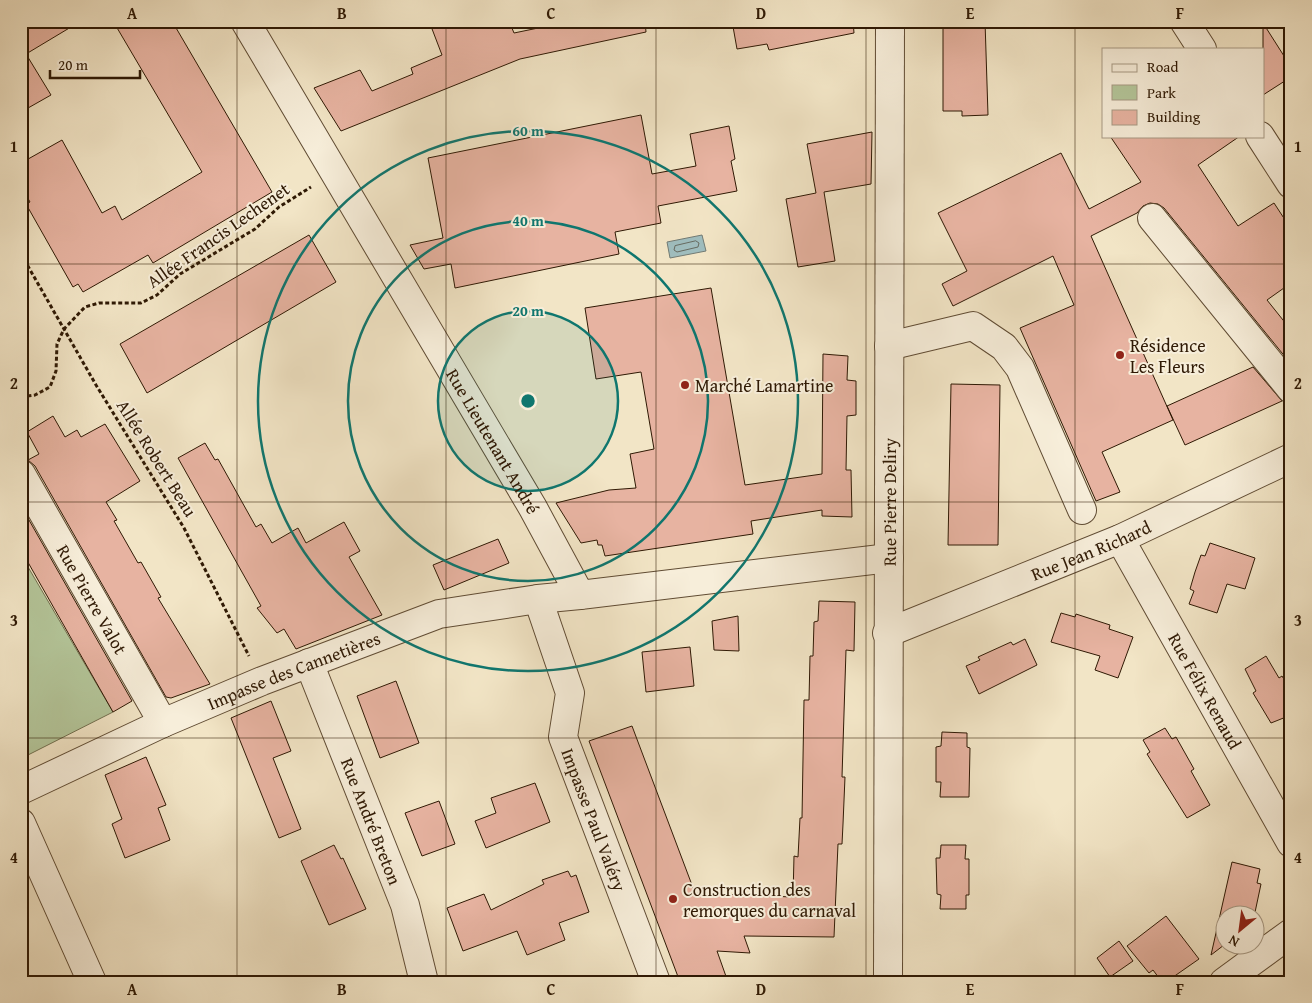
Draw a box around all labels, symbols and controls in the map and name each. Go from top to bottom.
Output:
text: A [127,1,138,25]
text: B [337,1,347,25]
text: C [546,1,556,25]
text: D [756,1,766,25]
text: E [966,1,975,25]
text: F [1176,1,1184,25]
scale bar [50,48,140,80]
legend [1102,48,1264,138]
text: 20 m [58,54,89,75]
text: Road [1147,56,1178,77]
text: Park [1147,82,1176,103]
text: Building [1147,106,1201,127]
text: 60 m [512,120,544,141]
text: 1 [10,134,18,158]
text: 1 [1294,134,1302,158]
street label: Allée Francis Lechenet [141,175,296,295]
text: 40 m [512,210,544,231]
text: 20 m [512,300,544,321]
place label: Résidence Les Fleurs [1130,332,1206,380]
marker: Résidence Les Fleurs [1114,349,1126,361]
street label: Rue Lieutenant André [440,363,547,519]
text: 2 [10,371,18,395]
text: 2 [1294,371,1302,395]
place label: Marché Lamartine [695,372,834,399]
marker: Marché Lamartine [679,379,691,391]
centre of rings [519,392,537,410]
street label: Allée Robert Beau [110,394,204,522]
street label: Rue Pierre Deliry [875,438,903,566]
street label: Rue Jean Richard [1027,513,1156,587]
street label: Rue Pierre Valot [50,539,135,660]
text: 3 [10,608,18,632]
text: 3 [1294,608,1302,632]
street label: Impasse des Cannetières [203,624,384,716]
street label: Rue Félix Renaud [1162,627,1249,754]
street label: Impasse Paul Valéry [555,744,634,895]
street label: Rue André Breton [334,754,409,889]
text: 4 [10,845,18,869]
text: 4 [1294,845,1302,869]
place label: Construction des remorques du carnaval [683,876,856,924]
marker: Construction des remorques du carnaval [667,893,679,905]
north arrow [1214,906,1264,956]
text: N [1224,930,1243,952]
text: A [127,977,138,1001]
text: B [337,977,347,1001]
text: C [546,977,556,1001]
text: D [756,977,766,1001]
text: E [966,977,975,1001]
text: F [1176,977,1184,1001]

